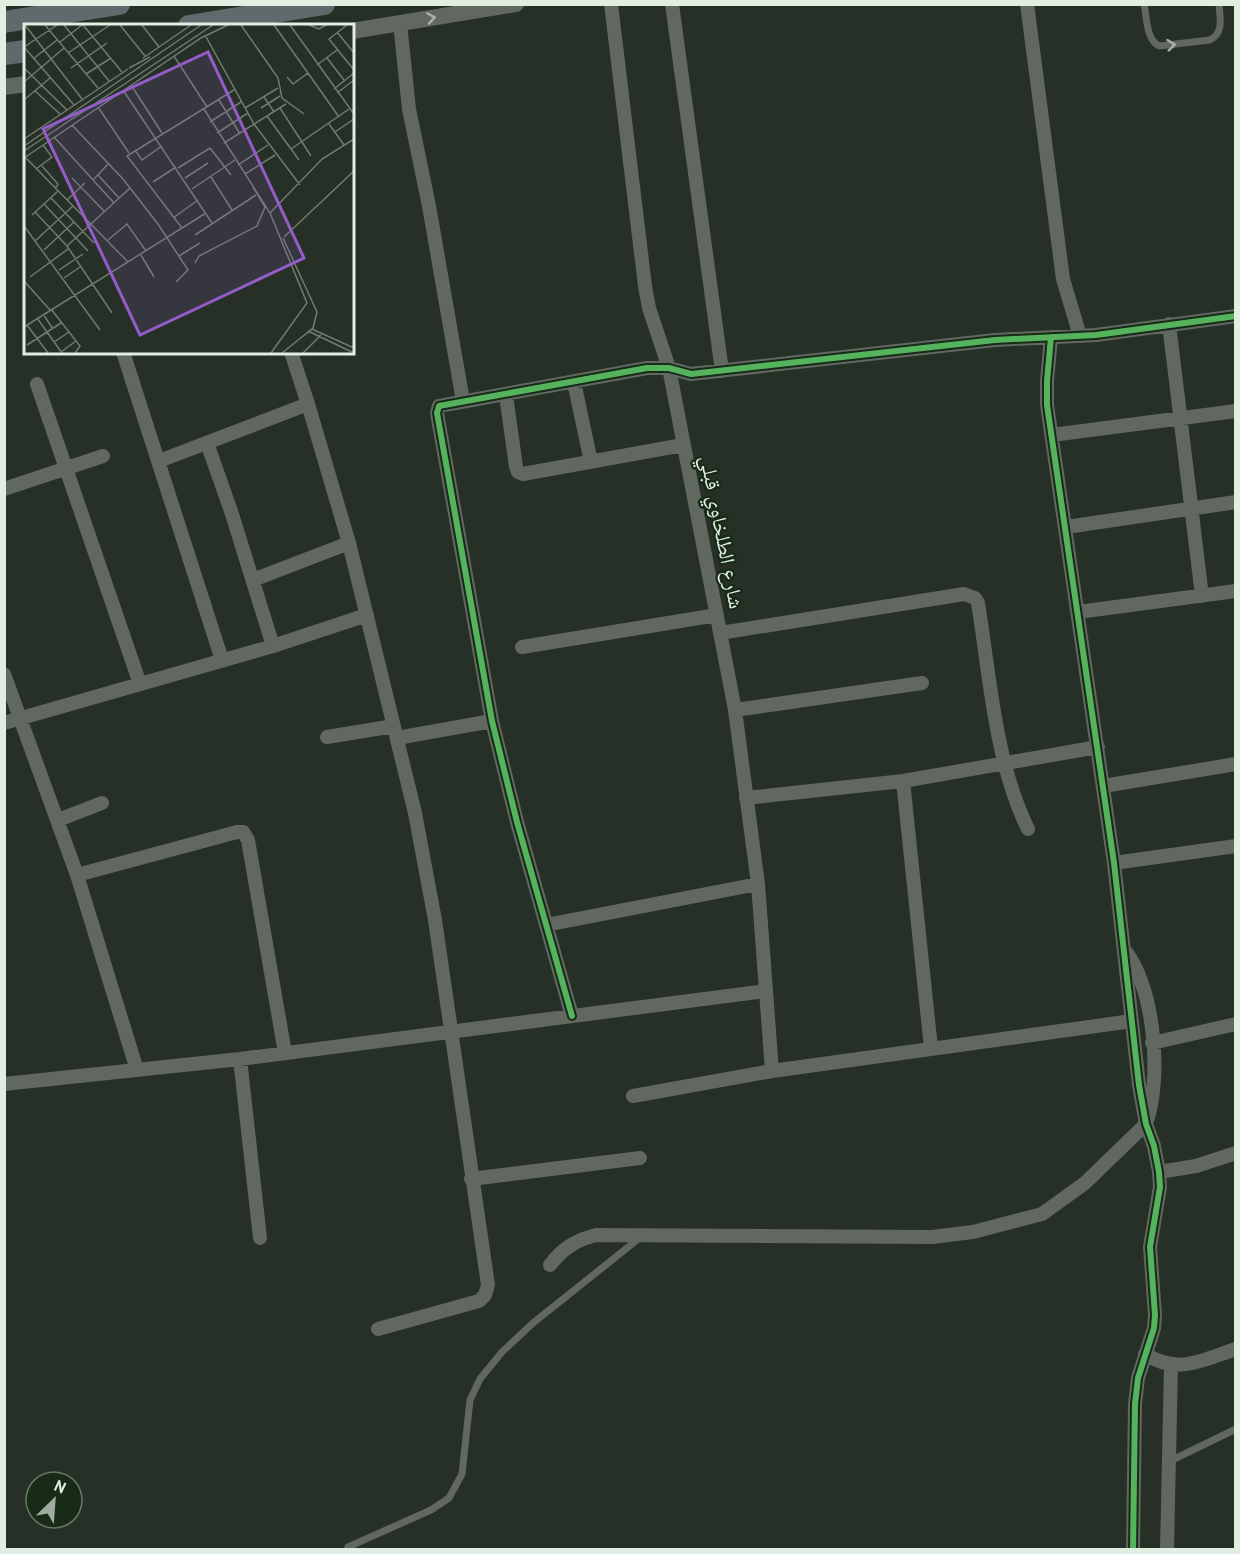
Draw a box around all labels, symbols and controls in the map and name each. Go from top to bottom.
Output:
one-way arrow [426,13,436,25]
inset map [24,24,354,354]
one-way arrow [1166,39,1175,52]
street label: شارع الطلخاوي قبلي [691,453,751,611]
north arrow [24,1470,84,1530]
text: N [51,1475,69,1498]

